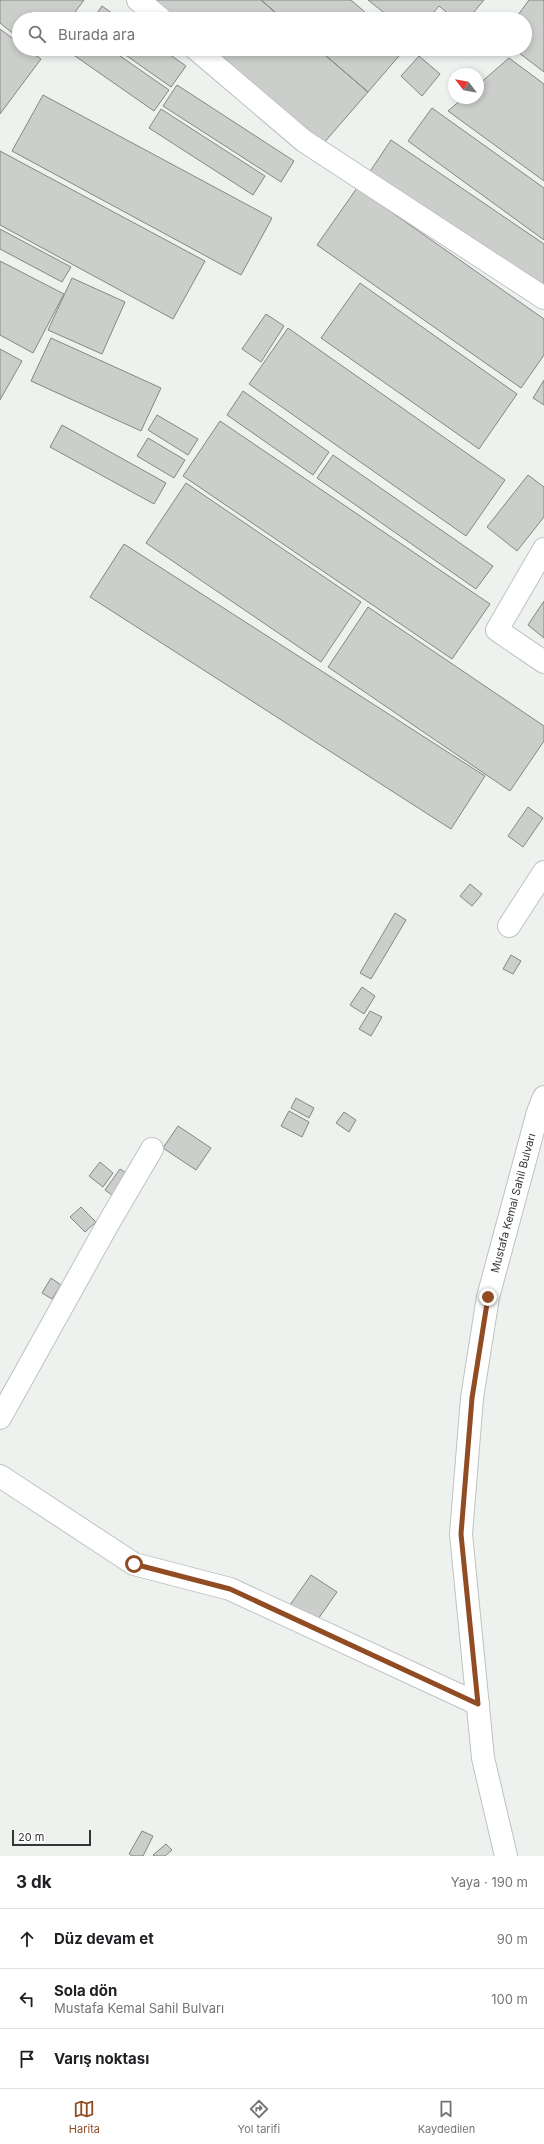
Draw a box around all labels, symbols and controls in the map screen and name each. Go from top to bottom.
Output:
search box [12,12,532,56]
icon: search [26,23,48,45]
text: Burada ara [58,25,135,44]
north arrow [448,68,484,104]
street label: Mustafa Kemal Sahil Bulvarı [488,1132,538,1274]
route end [479,1288,497,1306]
route start [125,1555,143,1573]
scale bar [12,1828,91,1847]
text: 20 m [18,1830,44,1844]
text: 3 dk [16,1872,52,1892]
text: Yaya · 190 m [451,1874,528,1890]
icon: ahead [16,1928,38,1950]
text: Düz devam et [54,1929,154,1948]
text: 90 m [497,1931,528,1947]
text: Sola dön [54,1981,117,2000]
icon: left [16,1988,38,2010]
text: 100 m [491,1991,528,2007]
text: Mustafa Kemal Sahil Bulvarı [54,2000,224,2016]
icon: arrive [16,2048,38,2070]
text: Varış noktası [54,2049,149,2068]
tab: Harita [69,2098,100,2136]
tab: Yol tarifi [238,2098,280,2136]
tab: Kaydedilen [418,2098,475,2136]

